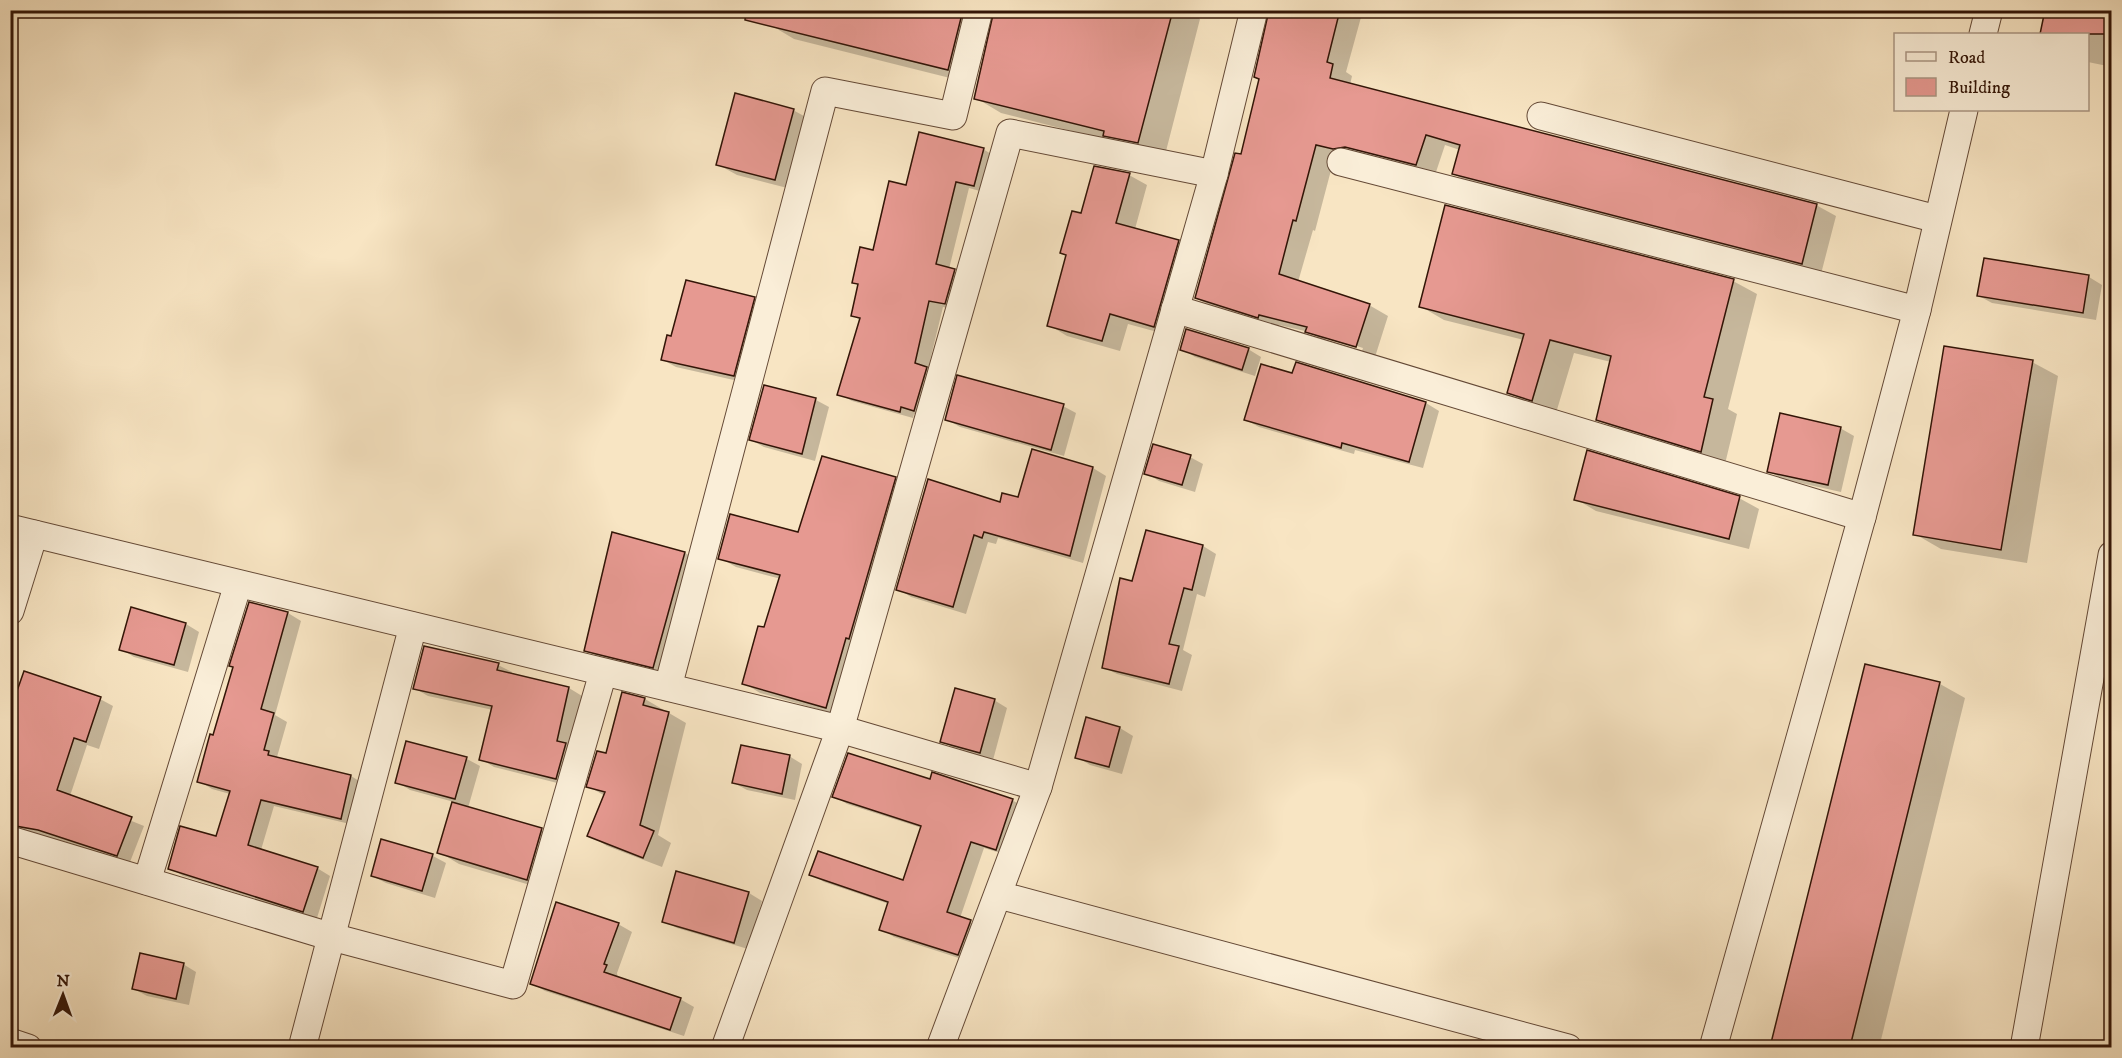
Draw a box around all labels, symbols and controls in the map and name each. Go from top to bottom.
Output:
legend [1894,33,2089,111]
text: Road [1948,47,1985,69]
text: Building [1948,77,2010,99]
north arrow [33,965,93,1025]
text: N [57,971,70,991]

